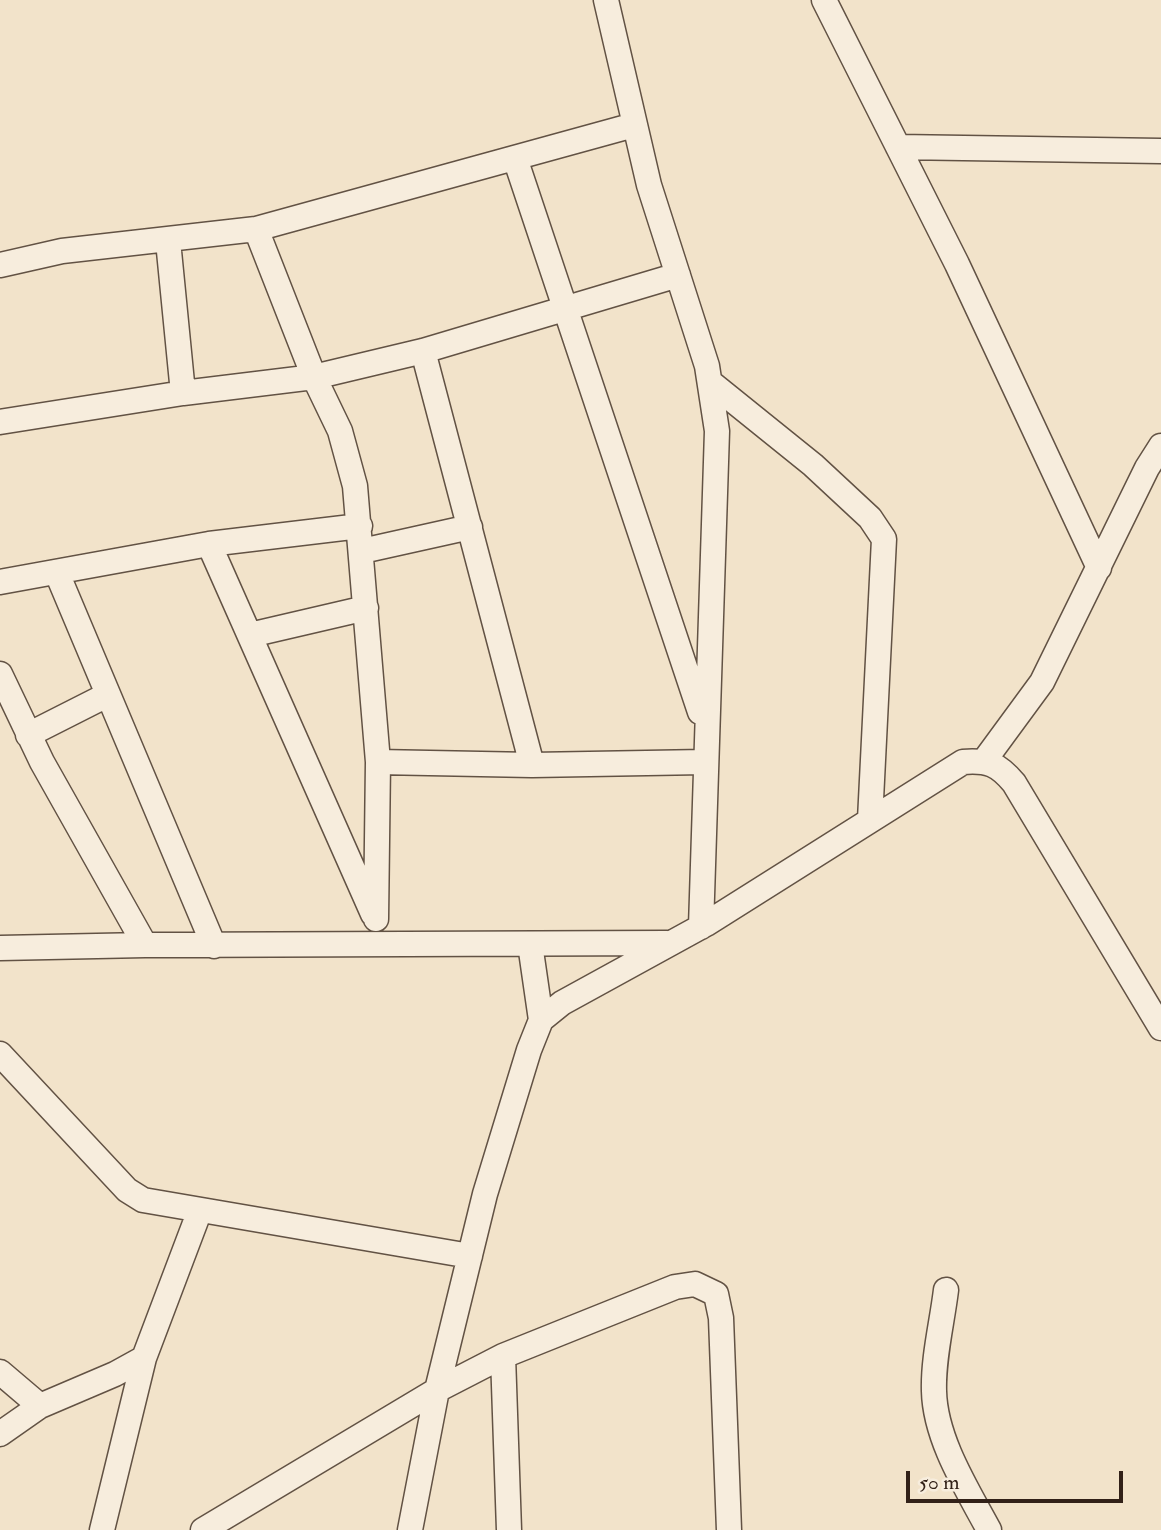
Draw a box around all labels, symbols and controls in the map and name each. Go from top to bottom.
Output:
scale bar [909,1456,1126,1500]
text: 50 m [919,1469,960,1496]

